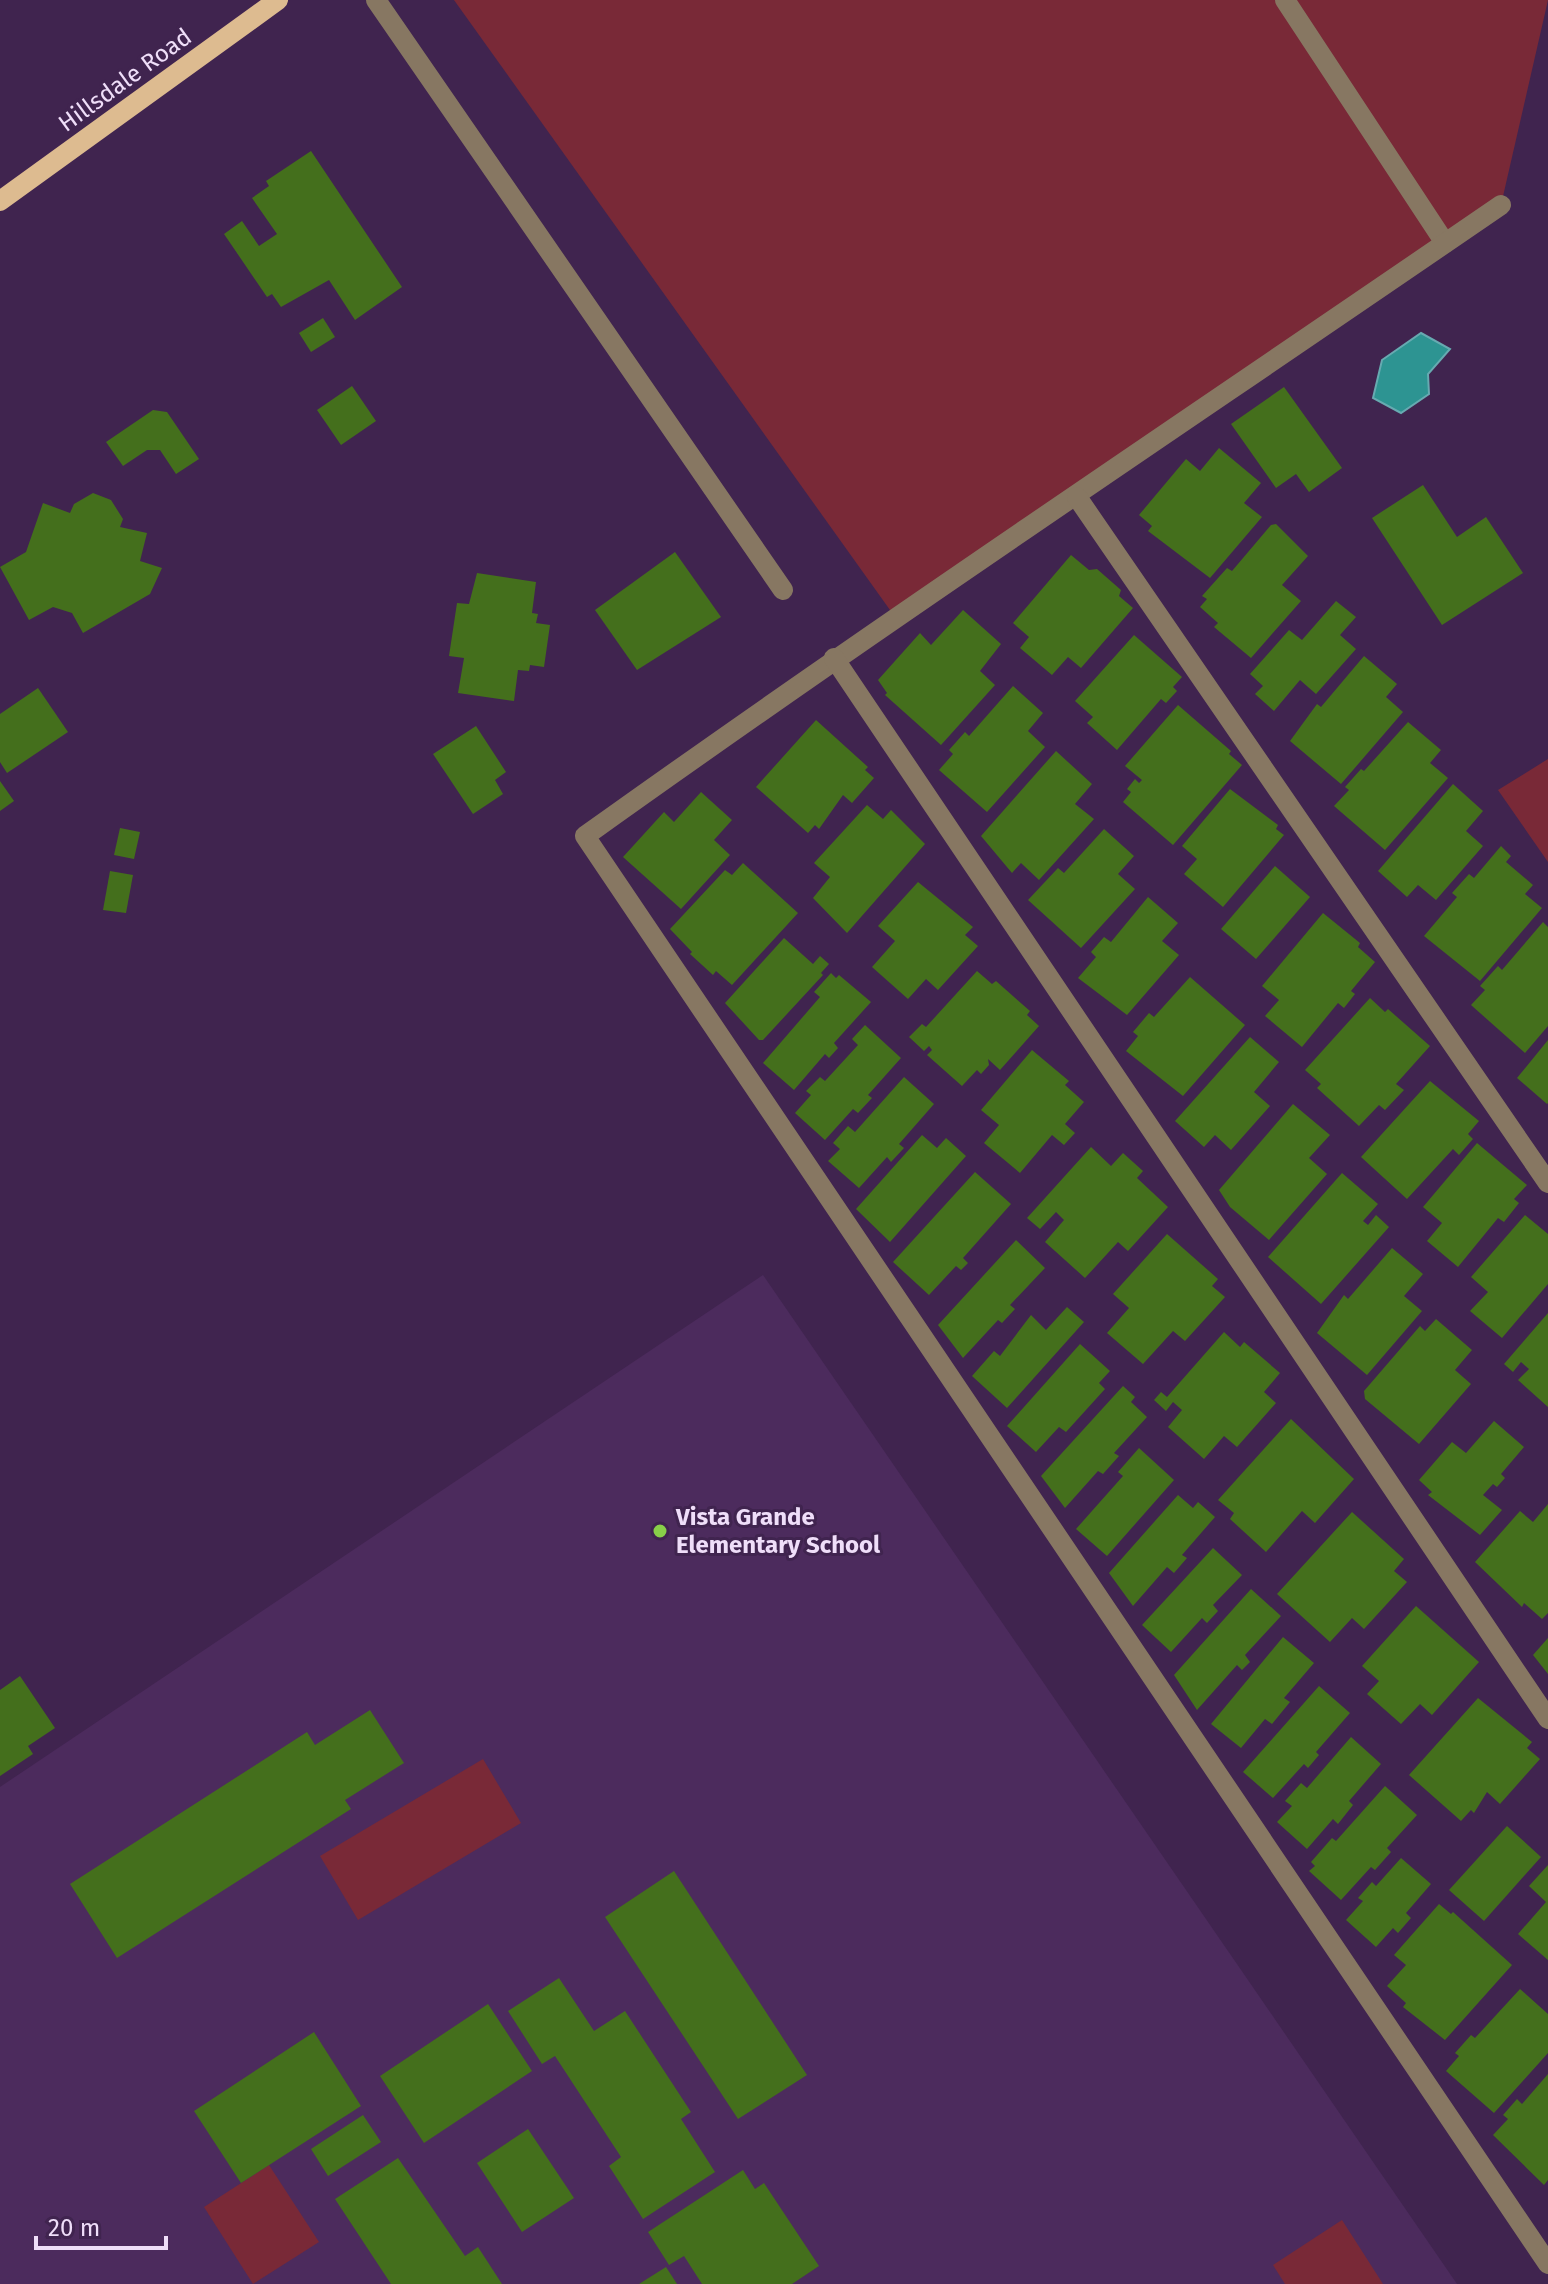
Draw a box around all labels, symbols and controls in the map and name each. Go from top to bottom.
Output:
street label: Hillsdale Road [53,22,197,138]
place label: Vista Grande Elementary School [675,1503,881,1559]
marker: Vista Grande Elementary School [651,1522,669,1540]
scale bar [36,2200,166,2250]
text: 20 m [48,2214,100,2242]

